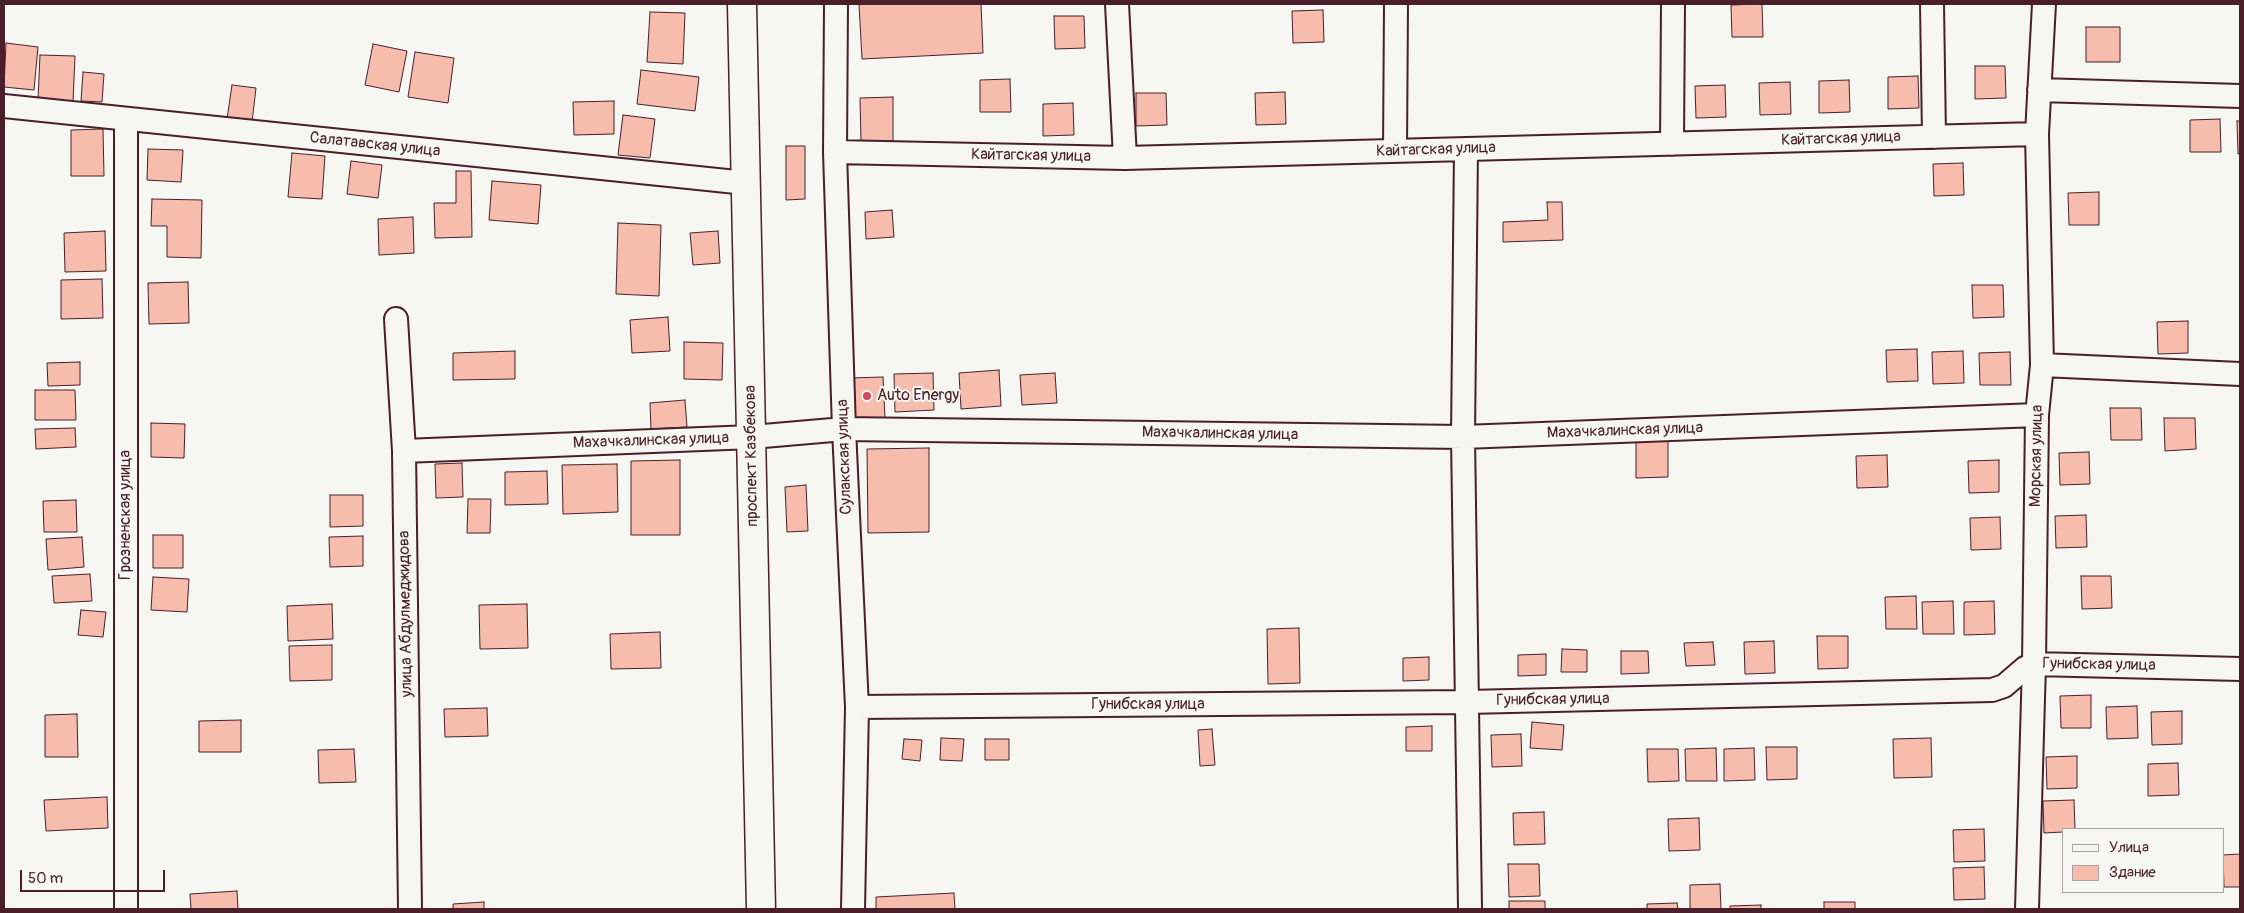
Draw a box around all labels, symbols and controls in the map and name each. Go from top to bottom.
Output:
street label: Кайтагская улица [1781,127,1901,151]
street label: Салатавская улица [309,129,441,161]
street label: Кайтагская улица [1376,138,1496,162]
street label: Кайтагская улица [971,145,1091,167]
street label: проспект Казбекова [741,385,763,527]
place label: Auto Energy [877,386,959,406]
marker: Auto Energy [861,390,873,402]
street label: Сулакская улица [833,399,857,515]
street label: Морская улица [2027,405,2047,507]
street label: Махачкалинская улица [1547,419,1703,443]
street label: Махачкалинская улица [1142,423,1298,445]
street label: Махачкалинская улица [573,429,729,453]
street label: Грозненская улица [116,450,136,580]
street label: улица Абдулмеджидова [395,531,417,697]
street label: Гунибская улица [2042,654,2156,676]
street label: Гунибская улица [1496,689,1610,711]
street label: Гунибская улица [1091,695,1205,715]
legend [2062,828,2224,893]
text: Улица [2109,838,2149,857]
scale bar [22,860,168,892]
text: Здание [2109,863,2156,882]
text: 50 m [28,869,63,888]

